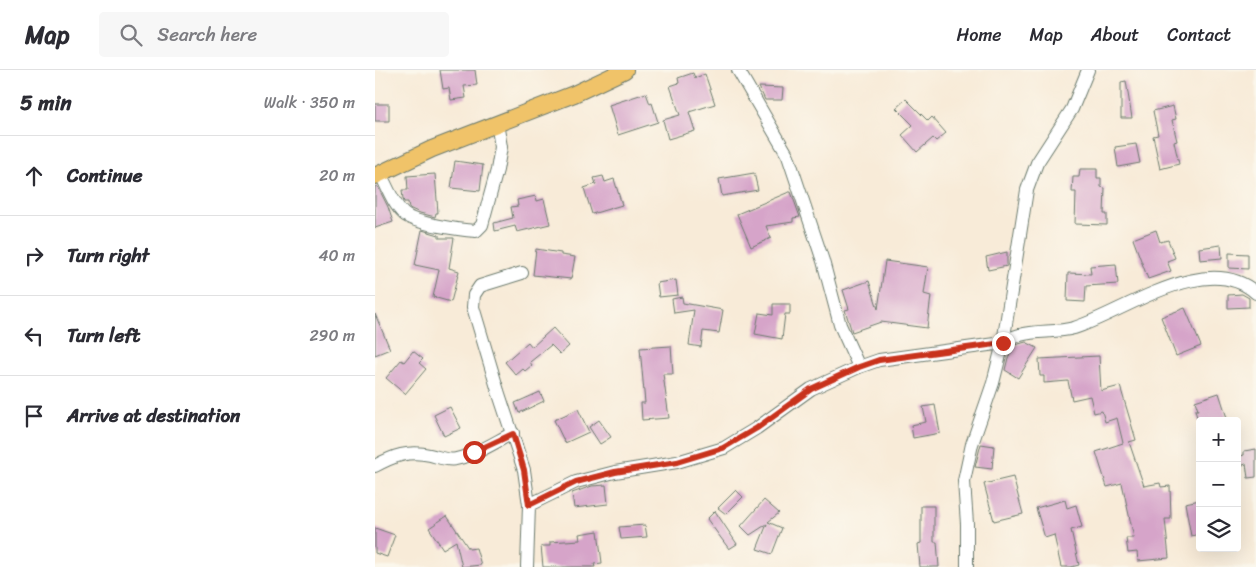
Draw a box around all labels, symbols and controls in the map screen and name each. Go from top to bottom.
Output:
search box [99,12,449,57]
text: Map [25,14,69,56]
text: Search here [157,18,257,51]
text: Home [957,19,1002,51]
text: Map [1030,19,1063,51]
text: About [1091,19,1139,51]
text: Contact [1167,19,1231,51]
icon: search [117,21,145,49]
text: 5 min [20,84,72,122]
text: Walk · 350 m [264,88,355,117]
text: Continue [67,159,143,192]
text: 20 m [319,161,355,190]
icon: ahead [20,162,48,190]
text: Turn right [67,239,149,272]
text: 40 m [318,241,355,270]
icon: right [20,242,48,270]
text: Turn left [67,319,140,352]
text: 290 m [309,321,355,350]
icon: left [20,322,48,350]
route end [992,332,1015,355]
text: Arrive at destination [67,399,240,432]
icon: arrive [20,402,48,430]
map controls [1196,417,1241,552]
button: + [1196,417,1241,462]
route start [463,441,486,464]
button: − [1196,462,1241,507]
button: layers [1196,507,1241,552]

